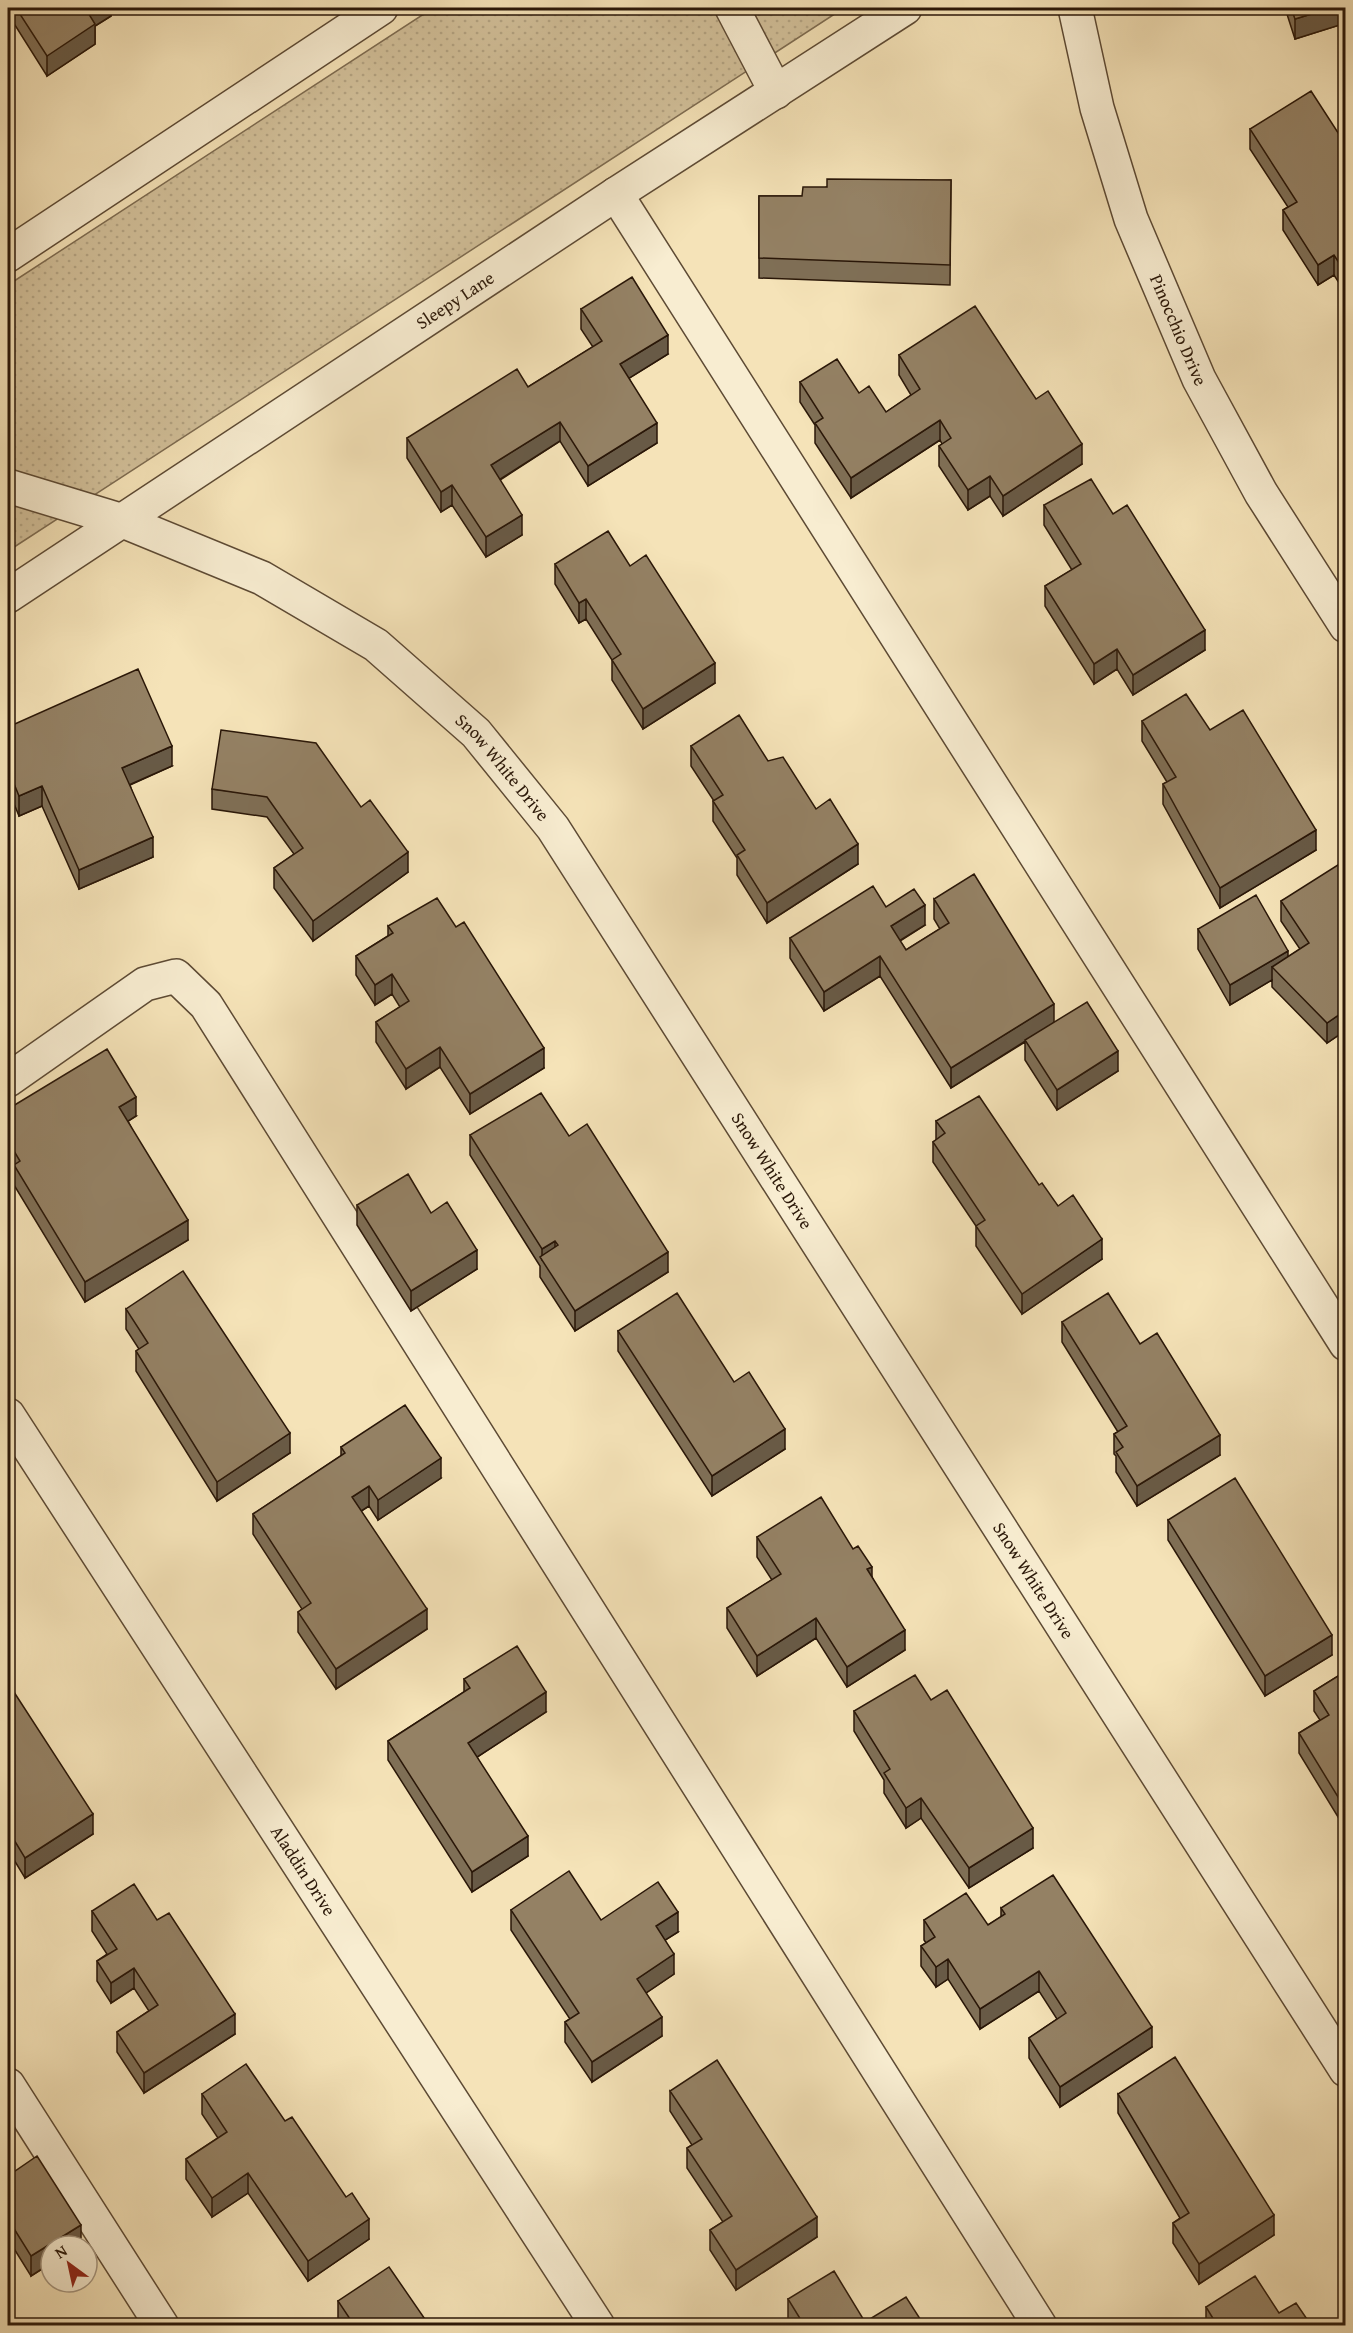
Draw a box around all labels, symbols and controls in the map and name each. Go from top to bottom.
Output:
street label: Sleepy Lane [410,264,500,336]
street label: Pinocchio Drive [1143,270,1214,390]
street label: Snow White Drive [449,707,556,827]
street label: Snow White Drive [725,1107,820,1234]
street label: Snow White Drive [986,1516,1081,1644]
street label: Aladdin Drive [264,1820,343,1921]
north arrow [39,2234,99,2294]
text: N [50,2238,72,2264]

